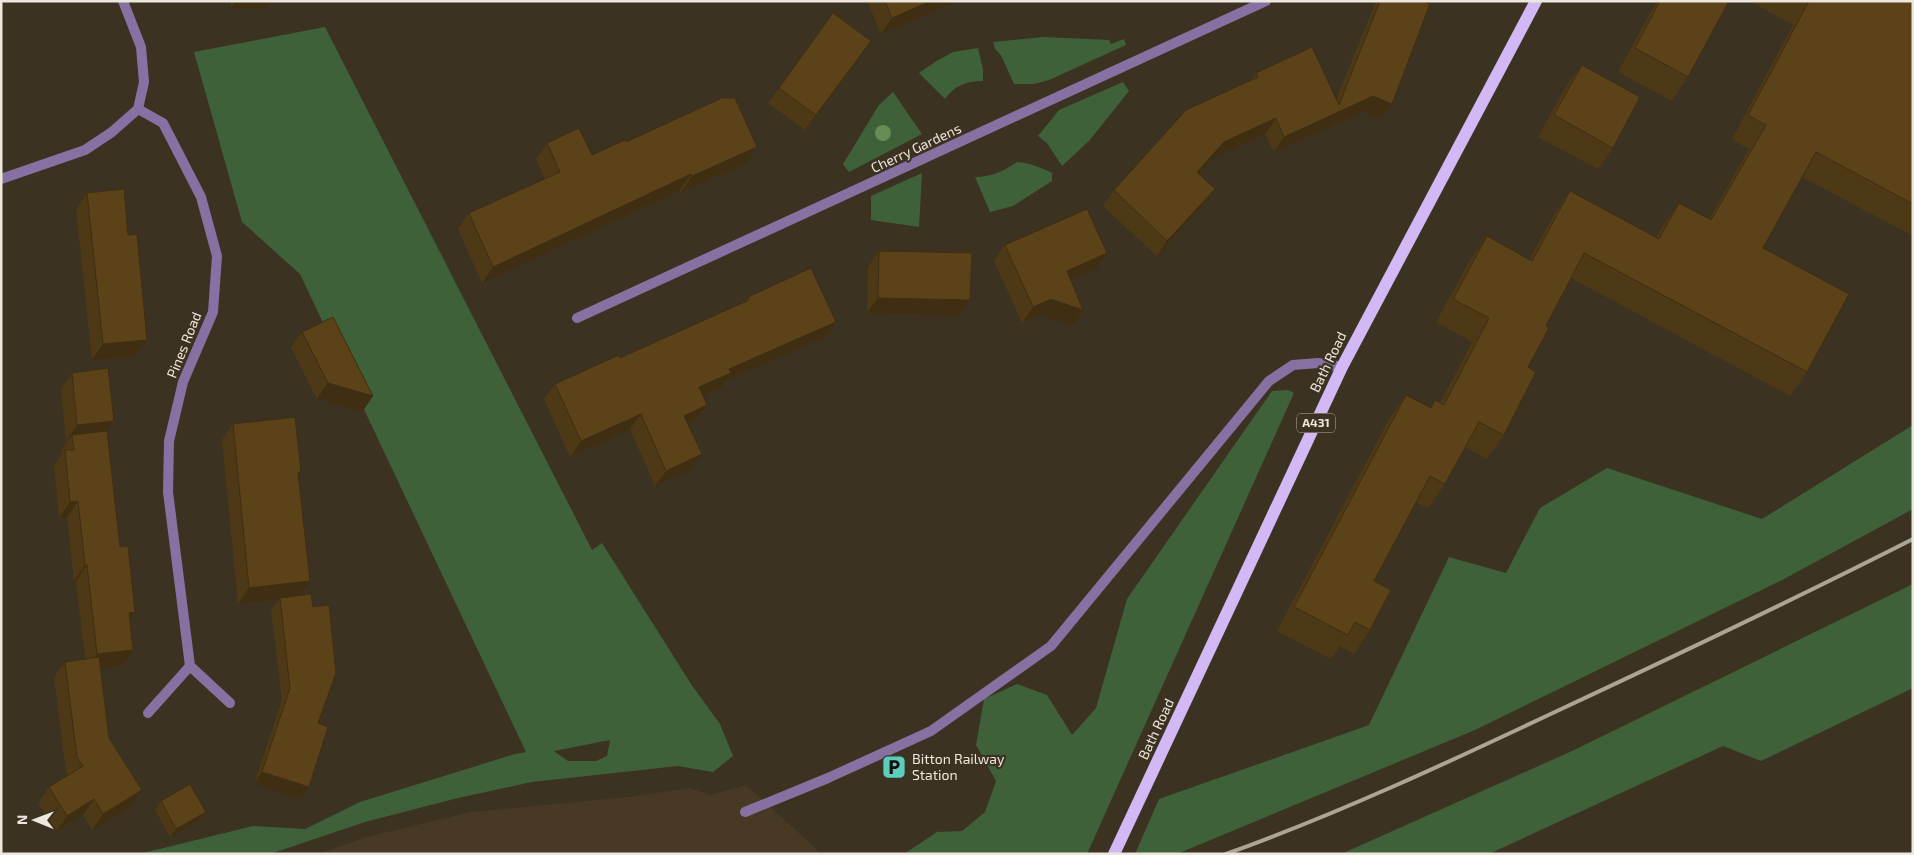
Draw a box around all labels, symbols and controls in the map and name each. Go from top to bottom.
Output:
street label: Cherry Gardens [868,119,964,176]
street label: Pines Road [163,309,205,380]
street label: Bath Road [1306,329,1349,395]
road number: A431 [1297,413,1335,432]
street label: Bath Road [1134,696,1177,762]
place label: Bitton Railway Station [912,750,1005,783]
parking icon: Bitton Railway Station [881,754,907,780]
north arrow [10,795,60,845]
text: N [13,815,30,825]

